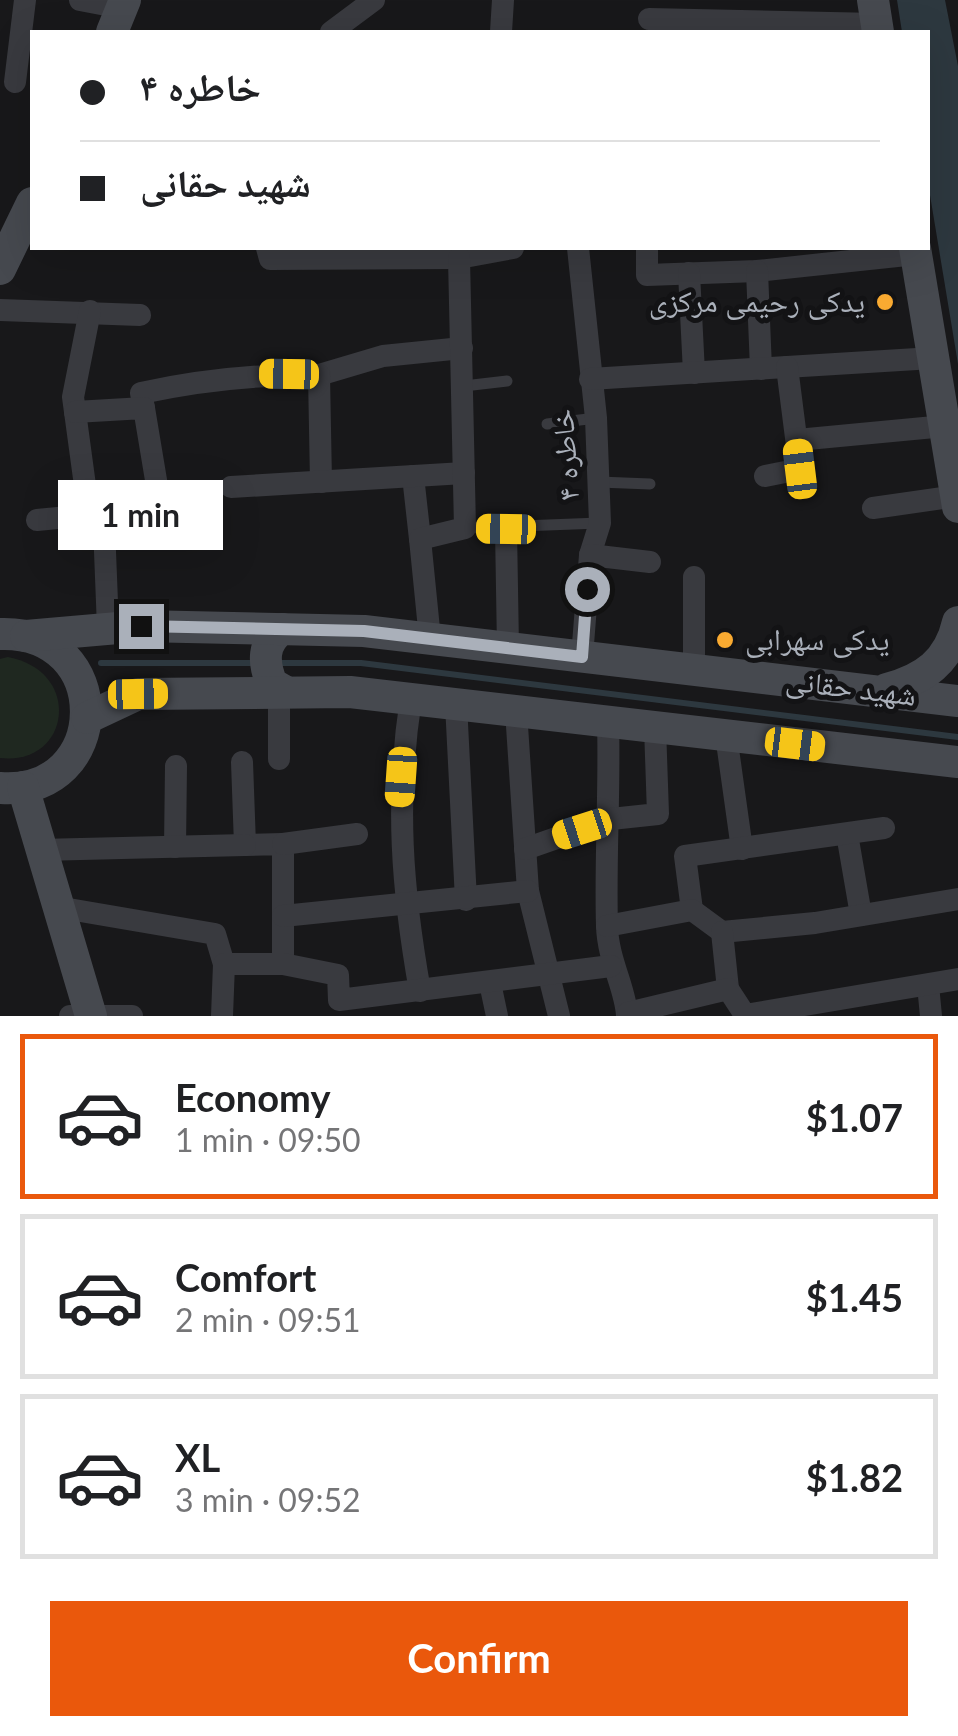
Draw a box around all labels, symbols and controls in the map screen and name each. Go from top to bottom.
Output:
text: خاطره ۴ [140,63,261,109]
text: شهید حقانی [140,159,311,205]
place label: یدکی رحیمی مرکزی [649,282,865,320]
marker: یدکی رحیمی مرکزی [874,291,896,313]
car [259,358,319,390]
street label: خاطره ۴ [543,408,585,502]
car [781,437,819,501]
callout: 1 min [58,481,224,551]
text: 1 min [101,495,180,534]
car [476,513,536,545]
route start [565,567,610,612]
route end [119,604,164,649]
place label: یدکی سهرابی [745,620,890,658]
marker: یدکی سهرابی [714,629,736,651]
street label: شهید حقانی [784,660,918,714]
car [108,678,168,710]
car [763,725,827,763]
car [384,746,418,808]
car [549,805,615,853]
icon: car [55,1072,145,1162]
text: Economy [175,1074,330,1120]
text: $1.07 [806,1094,903,1140]
text: 1 min · 09:50 [175,1120,361,1159]
icon: car [55,1252,145,1342]
text: Comfort [175,1254,316,1300]
text: $1.45 [806,1274,903,1320]
text: 2 min · 09:51 [175,1300,361,1339]
icon: car [55,1432,145,1522]
text: XL [175,1434,220,1480]
text: $1.82 [806,1454,903,1500]
text: 3 min · 09:52 [175,1480,361,1519]
button: Confirm [50,1601,908,1716]

